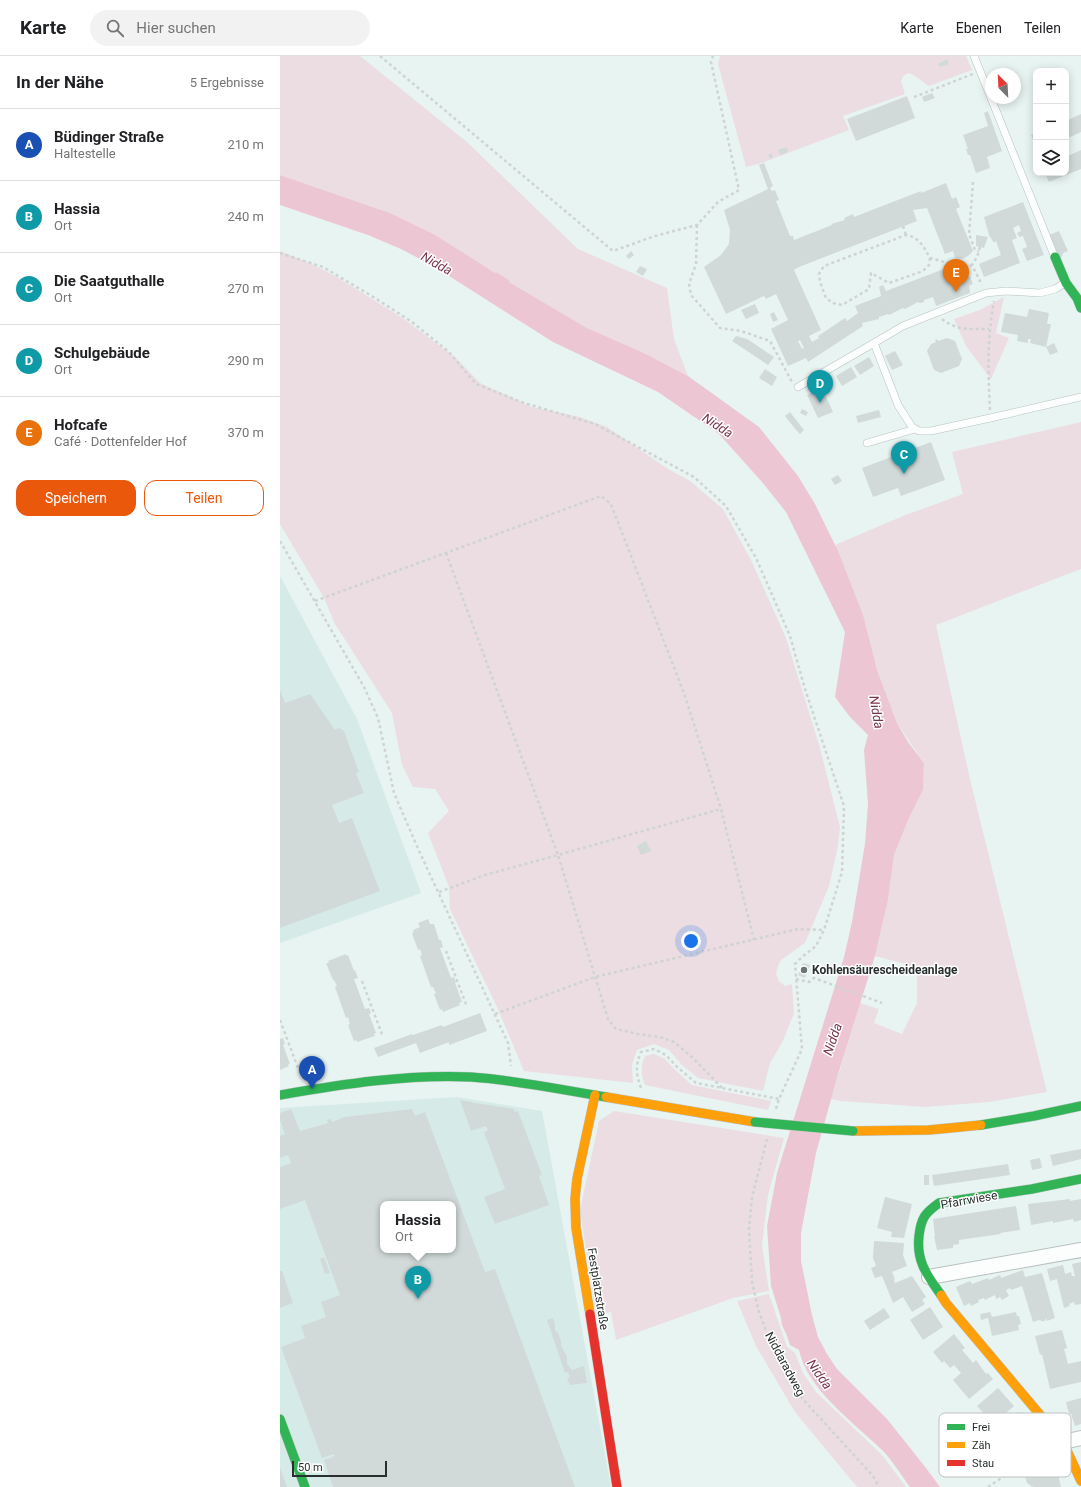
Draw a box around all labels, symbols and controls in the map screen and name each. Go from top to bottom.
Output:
search box [90,10,370,46]
text: Karte [20,16,66,39]
icon: search [104,17,126,39]
text: Hier suchen [136,19,216,37]
text: Karte [900,20,934,36]
text: Ebenen [956,20,1002,36]
text: Teilen [1024,20,1061,36]
north arrow [985,68,1021,104]
map controls [1033,68,1069,176]
button: + [1033,68,1069,104]
text: In der Nähe [16,72,104,92]
text: 5 Ergebnisse [190,75,264,90]
button: − [1033,104,1069,140]
text: Büdinger Straße [54,128,164,146]
text: A [25,137,33,152]
text: 210 m [227,137,264,152]
button: layers [1033,140,1069,176]
text: Haltestelle [54,146,116,161]
text: Hassia [54,200,100,218]
text: B [25,209,33,224]
text: 240 m [227,209,264,224]
text: Ort [54,218,72,233]
water label: Nidda [419,249,455,278]
pin: E [943,259,969,292]
text: Die Saatguthalle [54,272,164,290]
text: C [25,281,33,296]
text: 270 m [227,281,264,296]
text: Ort [54,290,72,305]
text: Schulgebäude [54,344,150,362]
text: D [25,353,33,368]
text: 290 m [227,353,264,368]
text: Ort [54,362,72,377]
pin: D [807,370,833,403]
water label: Nidda [700,410,736,441]
text: Hofcafe [54,416,107,434]
text: E [25,425,33,440]
text: 370 m [227,425,264,440]
text: Café · Dottenfelder Hof [54,434,187,449]
pin: C [891,441,917,474]
button: Speichern [16,480,136,516]
button: Teilen [144,480,264,516]
water label: Nidda [866,694,887,730]
your location [681,931,701,951]
place label: Kohlensäurescheideanlage [812,963,958,977]
marker: Kohlensäurescheideanlage [799,965,809,975]
water label: Nidda [820,1021,845,1057]
pin: A [299,1056,325,1089]
street label: Pfarrwiese [940,1188,998,1212]
popup [380,1201,456,1253]
text: Hassia [395,1211,441,1229]
text: Ort [395,1229,413,1244]
street label: Festplatzstraße [585,1247,611,1331]
pin: B [405,1266,431,1299]
street label: Niddaradweg [762,1329,808,1399]
water label: Nidda [804,1356,835,1392]
legend [939,1413,1071,1477]
text: Frei [972,1421,990,1434]
text: Zäh [972,1439,991,1452]
text: Stau [972,1457,994,1470]
scale bar [292,1459,387,1478]
text: 50 m [298,1461,323,1474]

